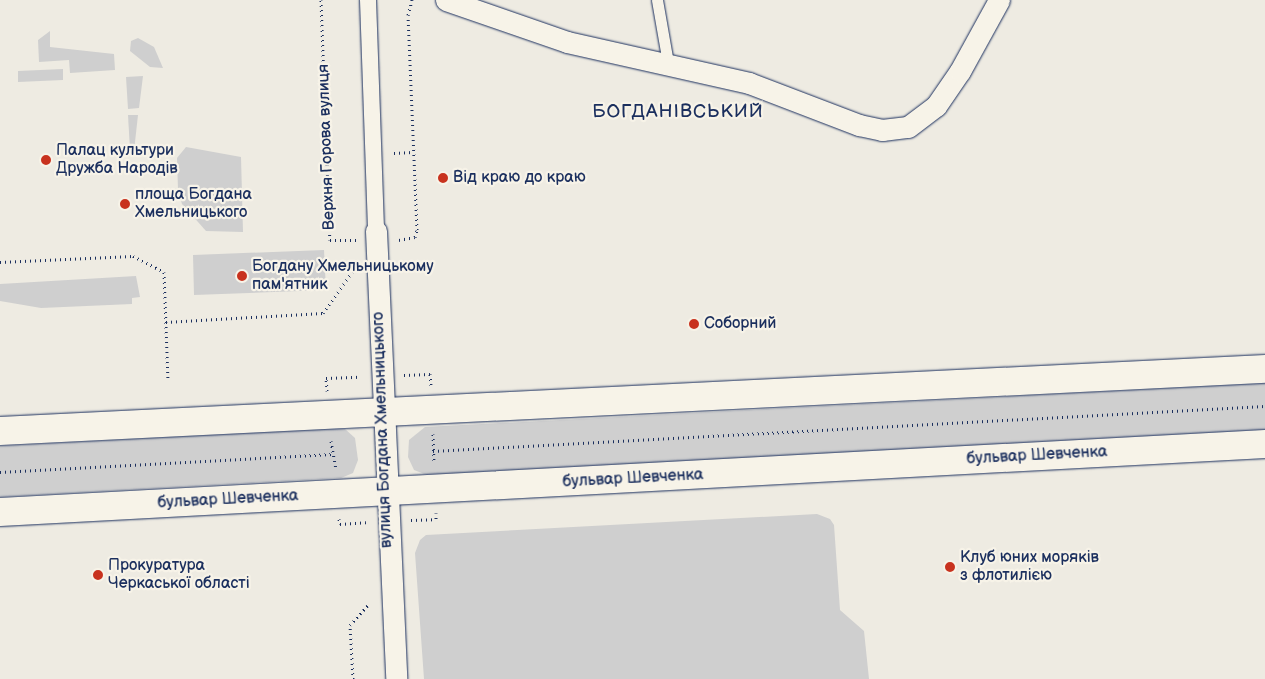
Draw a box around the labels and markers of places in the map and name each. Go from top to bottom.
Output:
place label: Палац культури Дружба Народів [56,141,178,179]
marker: Палац культури Дружба Народів [40,154,52,166]
place label: Від краю до краю [453,168,586,188]
marker: Від краю до краю [437,172,449,184]
place label: площа Богдана Хмельницького [135,185,252,223]
marker: площа Богдана Хмельницького [119,198,131,210]
place label: Богдану Хмельницькому пам'ятник [252,257,434,295]
marker: Богдану Хмельницькому пам'ятник [236,270,248,282]
place label: Соборний [704,314,776,334]
marker: Соборний [688,318,700,330]
place label: Клуб юних моряків з флотилією [960,548,1099,586]
place label: Прокуратура Черкаської області [108,556,250,594]
marker: Клуб юних моряків з флотилією [944,561,956,573]
marker: Прокуратура Черкаської області [92,569,104,581]

